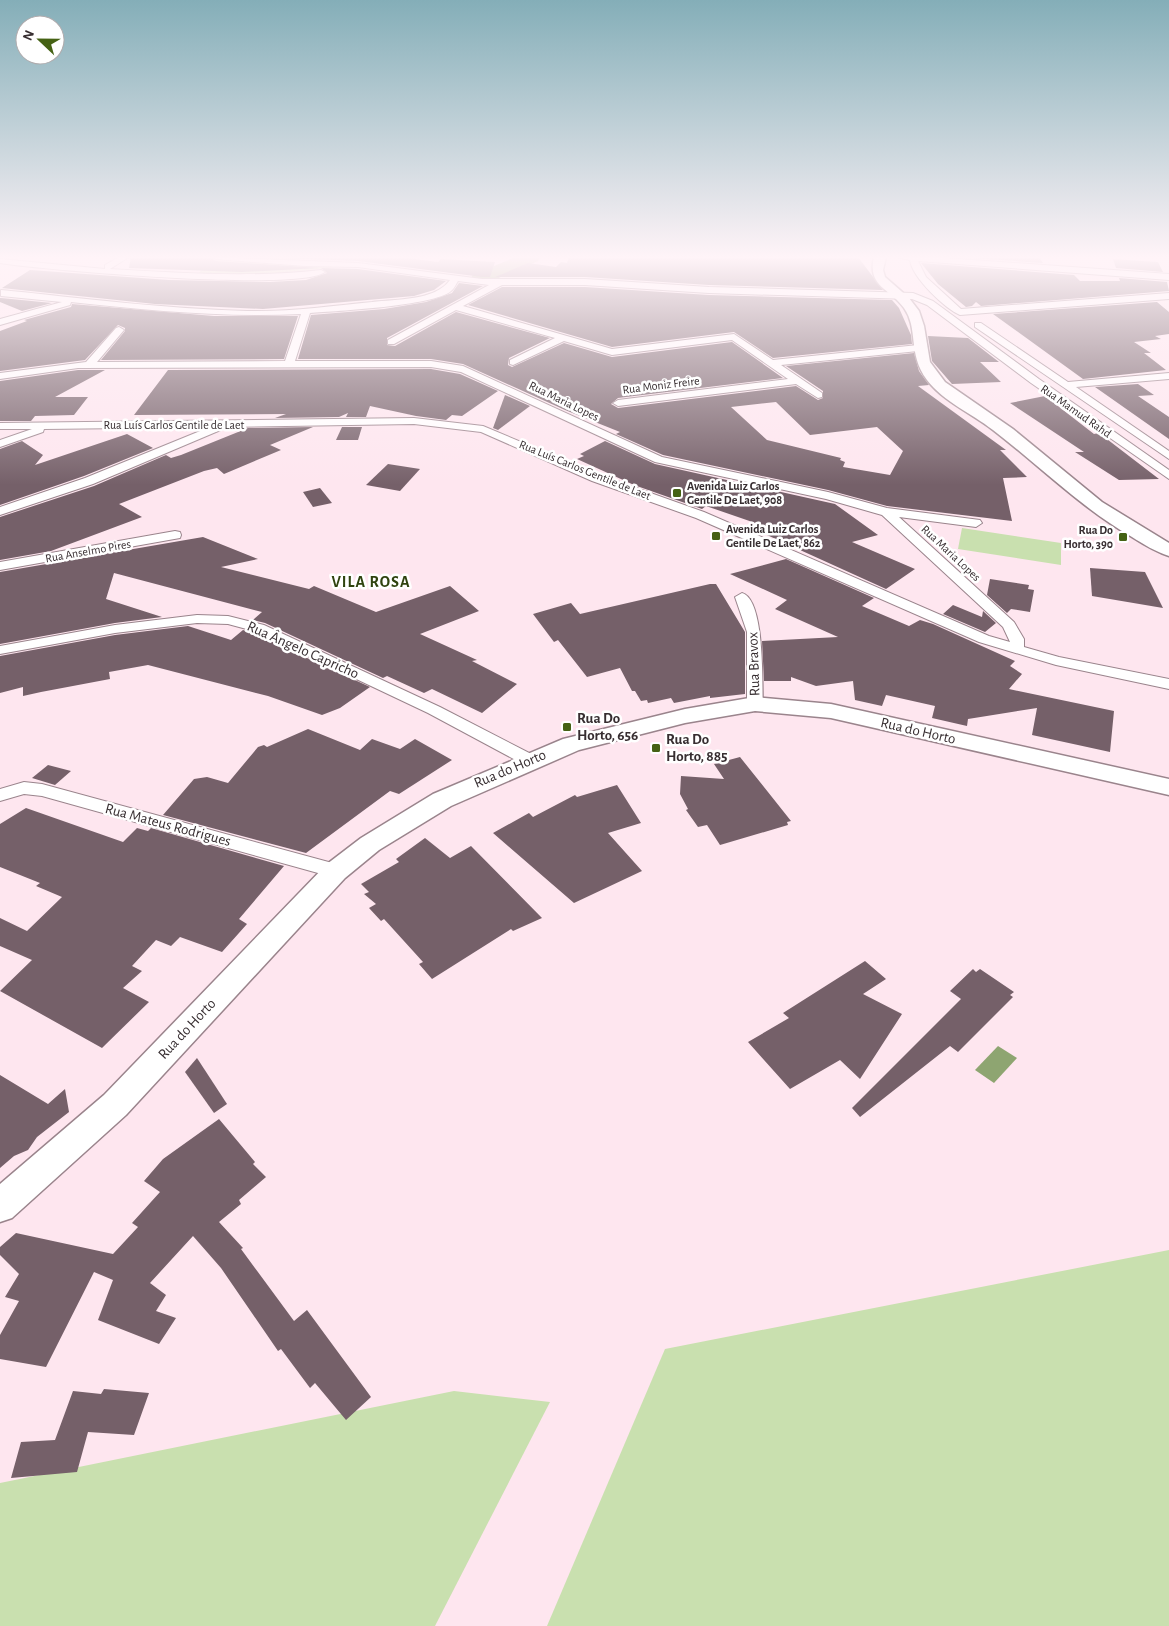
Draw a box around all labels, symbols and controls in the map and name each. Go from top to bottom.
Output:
north arrow [15,15,65,65]
text: N [21,28,37,43]
street label: Rua Moniz Freire [622,374,700,396]
street label: Rua Maria Lopes [527,379,601,423]
street label: Rua Mamud Rahd [1038,382,1114,440]
street label: Rua Luís Carlos Gentile de Laet [104,419,245,431]
street label: Rua Luís Carlos Gentile de Laet [517,438,653,502]
place label: Avenida Luiz Carlos Gentile De Laet, 908 [687,480,782,506]
marker: Avenida Luiz Carlos Gentile De Laet, 908 [671,487,683,499]
place label: Avenida Luiz Carlos Gentile De Laet, 862 [726,523,821,549]
street label: Rua Maria Lopes [919,523,983,583]
place label: Rua Do Horto, 390 [1064,524,1113,550]
marker: Avenida Luiz Carlos Gentile De Laet, 862 [710,530,722,542]
marker: Rua Do Horto, 390 [1117,531,1129,543]
street label: Rua Anselmo Pires [44,538,132,564]
district label: VILA ROSA [331,574,411,590]
street label: Rua Ângelo Capricho [245,618,362,681]
street label: Rua Bravox [745,631,763,696]
place label: Rua Do Horto, 656 [577,711,638,743]
street label: Rua do Horto [879,715,957,747]
marker: Rua Do Horto, 656 [561,721,573,733]
place label: Rua Do Horto, 885 [666,732,728,764]
marker: Rua Do Horto, 885 [650,742,662,754]
street label: Rua do Horto [472,747,548,791]
street label: Rua Mateus Rodrigues [103,801,233,849]
street label: Rua do Horto [155,996,219,1062]

